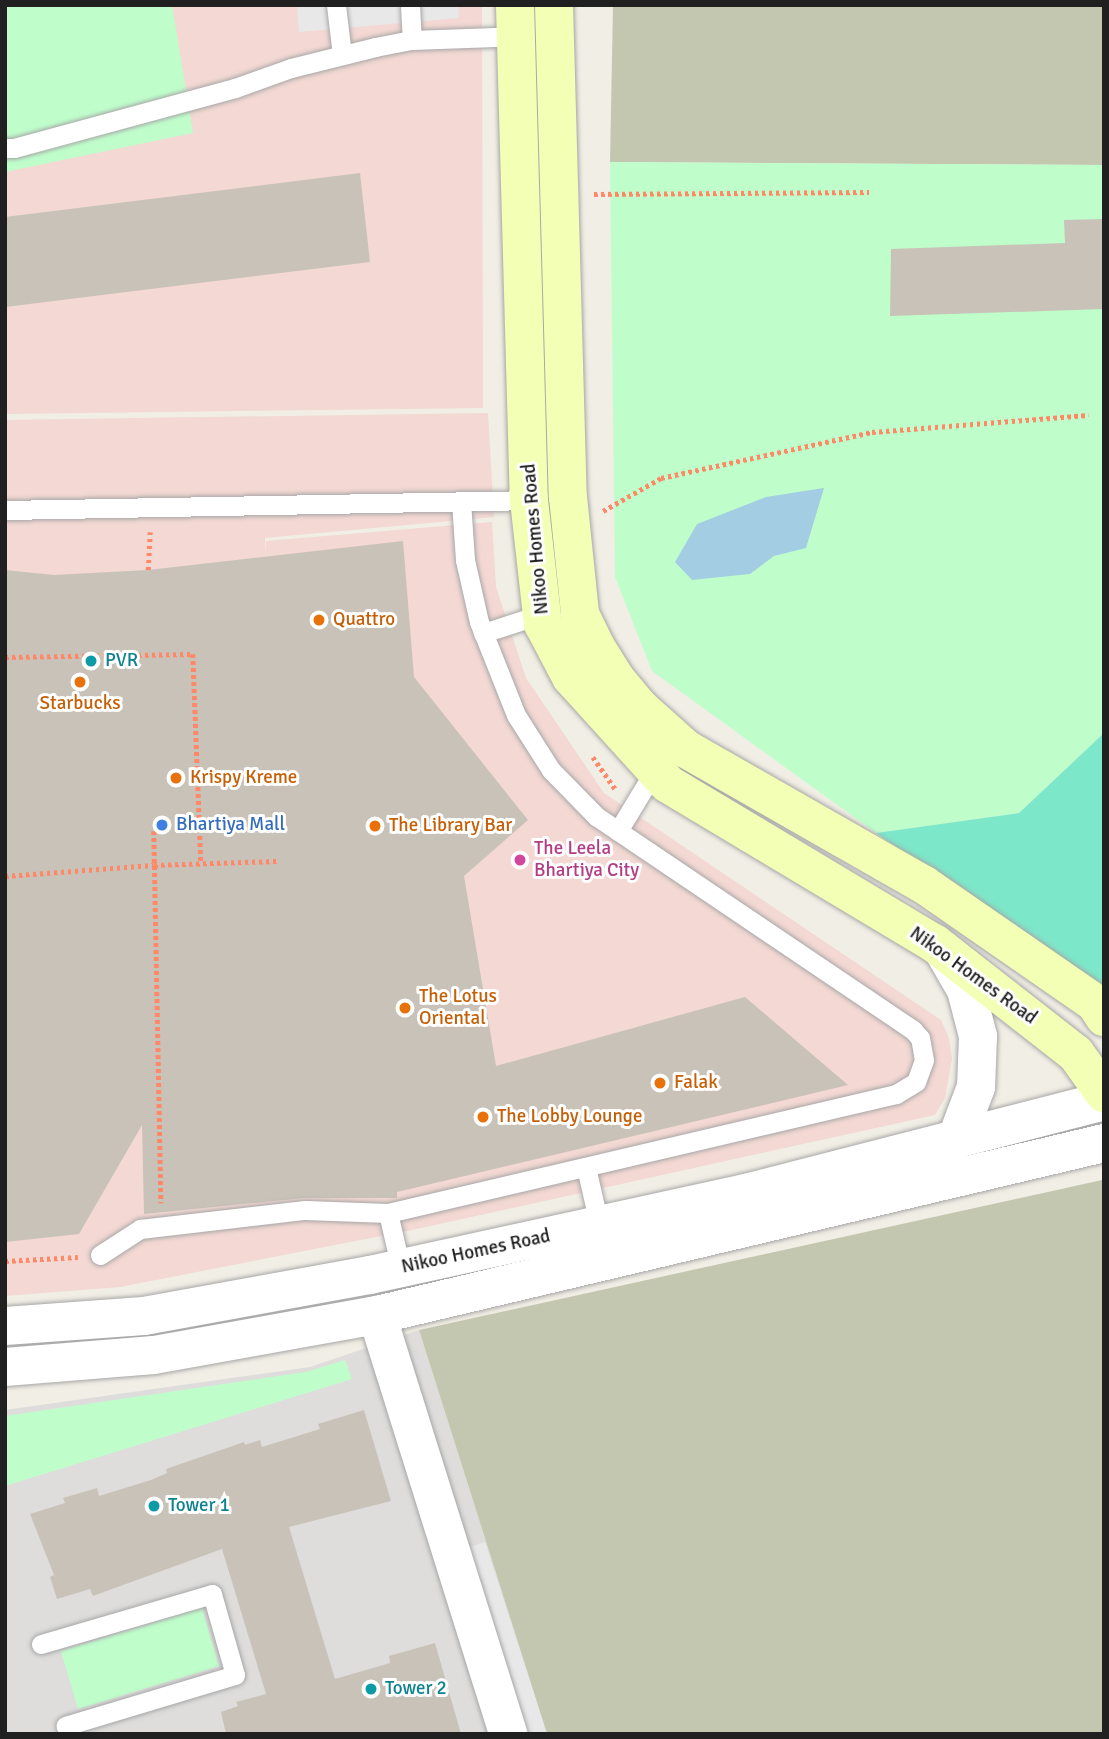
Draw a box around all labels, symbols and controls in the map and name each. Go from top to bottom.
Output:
street label: Nikoo Homes Road [518,462,554,616]
place label: Quattro [333,609,395,631]
marker: Quattro [311,612,327,628]
place label: PVR [105,650,138,672]
marker: PVR [83,653,99,669]
marker: Starbucks [72,674,88,690]
place label: Starbucks [40,693,120,715]
place label: Krispy Kreme [190,767,297,789]
marker: Krispy Kreme [168,770,184,786]
place label: Bhartiya Mall [176,814,285,836]
place label: The Library Bar [389,815,512,837]
marker: Bhartiya Mall [154,817,170,833]
marker: The Library Bar [367,818,383,834]
place label: The Leela Bhartiya City [534,838,639,882]
marker: The Leela Bhartiya City [512,852,528,868]
street label: Nikoo Homes Road [905,922,1041,1030]
place label: The Lotus Oriental [419,986,497,1030]
marker: The Lotus Oriental [397,1000,413,1016]
place label: Falak [674,1072,718,1094]
marker: Falak [652,1075,668,1091]
place label: The Lobby Lounge [497,1106,642,1128]
marker: The Lobby Lounge [475,1109,491,1125]
street label: Nikoo Homes Road [399,1225,553,1279]
place label: Tower 1 [168,1495,230,1517]
marker: Tower 1 [146,1498,162,1514]
place label: Tower 2 [385,1678,447,1700]
marker: Tower 2 [363,1681,379,1697]

